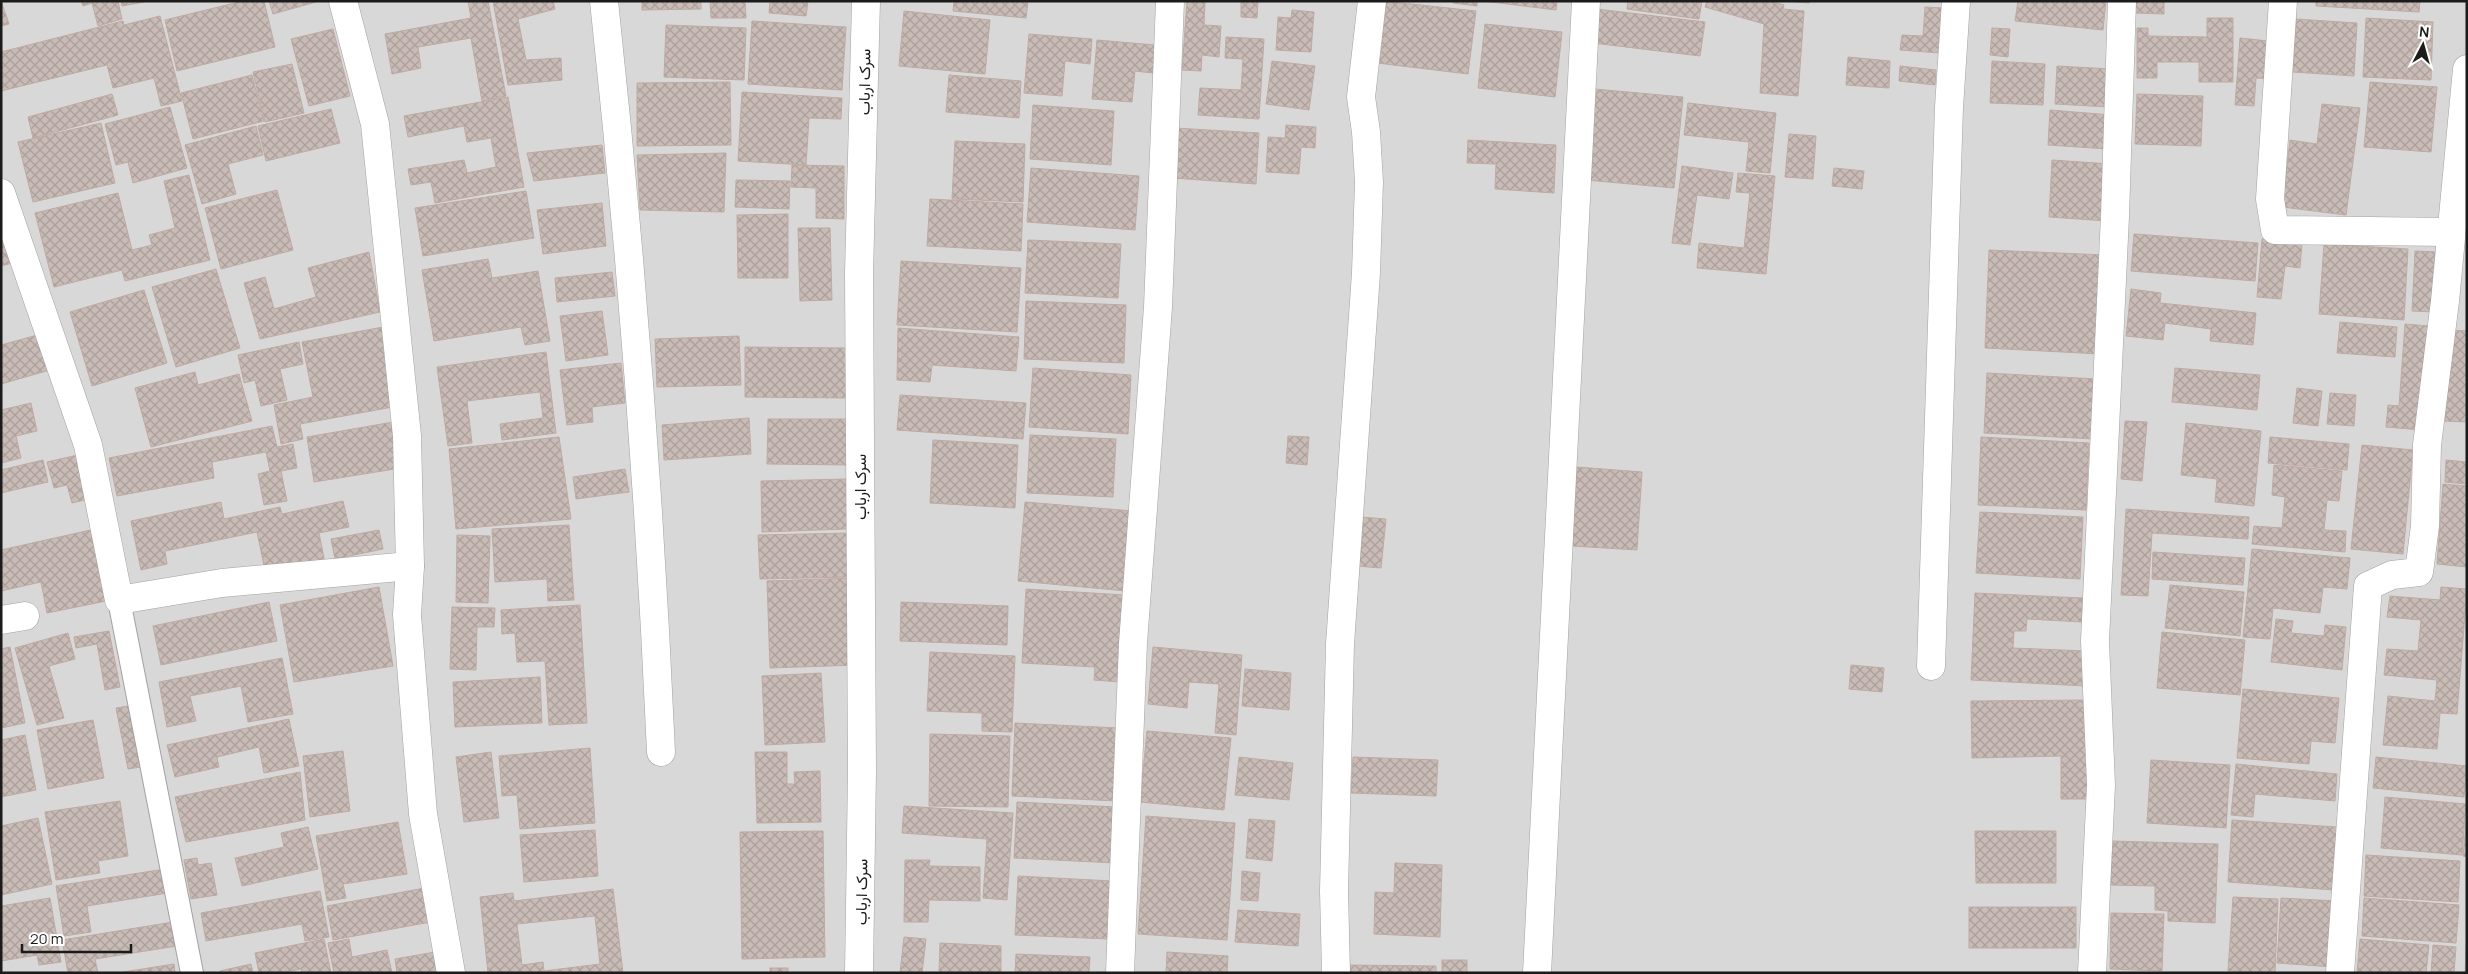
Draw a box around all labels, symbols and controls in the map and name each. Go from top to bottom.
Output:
north arrow [2398,20,2448,70]
text: N [2418,22,2430,42]
street label: سرک ارباب [852,49,876,115]
street label: سرک ارباب [849,454,871,520]
street label: سرک ارباب [849,859,873,925]
scale bar [22,922,131,954]
text: 20 m [30,928,63,949]

